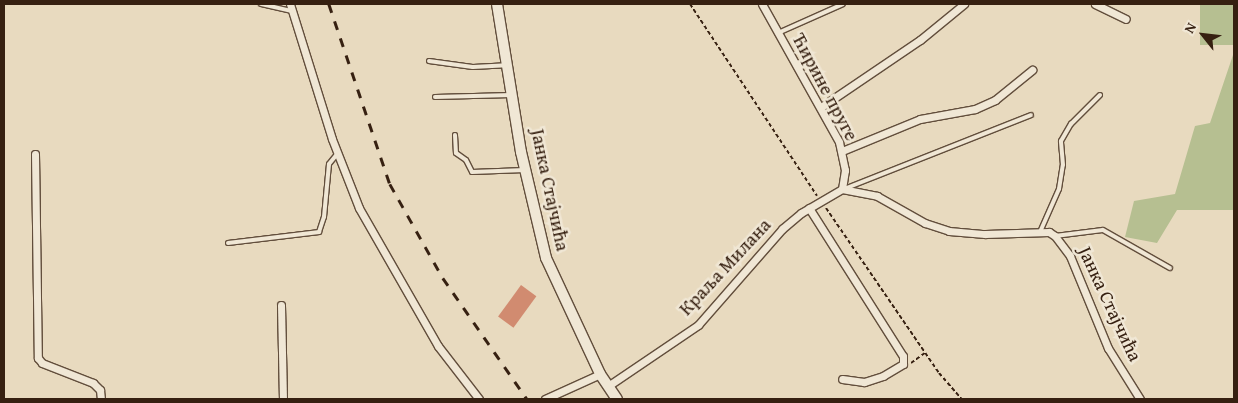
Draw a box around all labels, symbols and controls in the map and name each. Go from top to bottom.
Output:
north arrow [1178,10,1228,60]
text: N [1179,19,1201,37]
street label: Ћирине пруге [787,29,863,145]
street label: Јанка Стајчића [526,127,574,253]
street label: Краља Милана [674,214,776,320]
street label: Јанка Стајчића [1073,243,1147,365]

